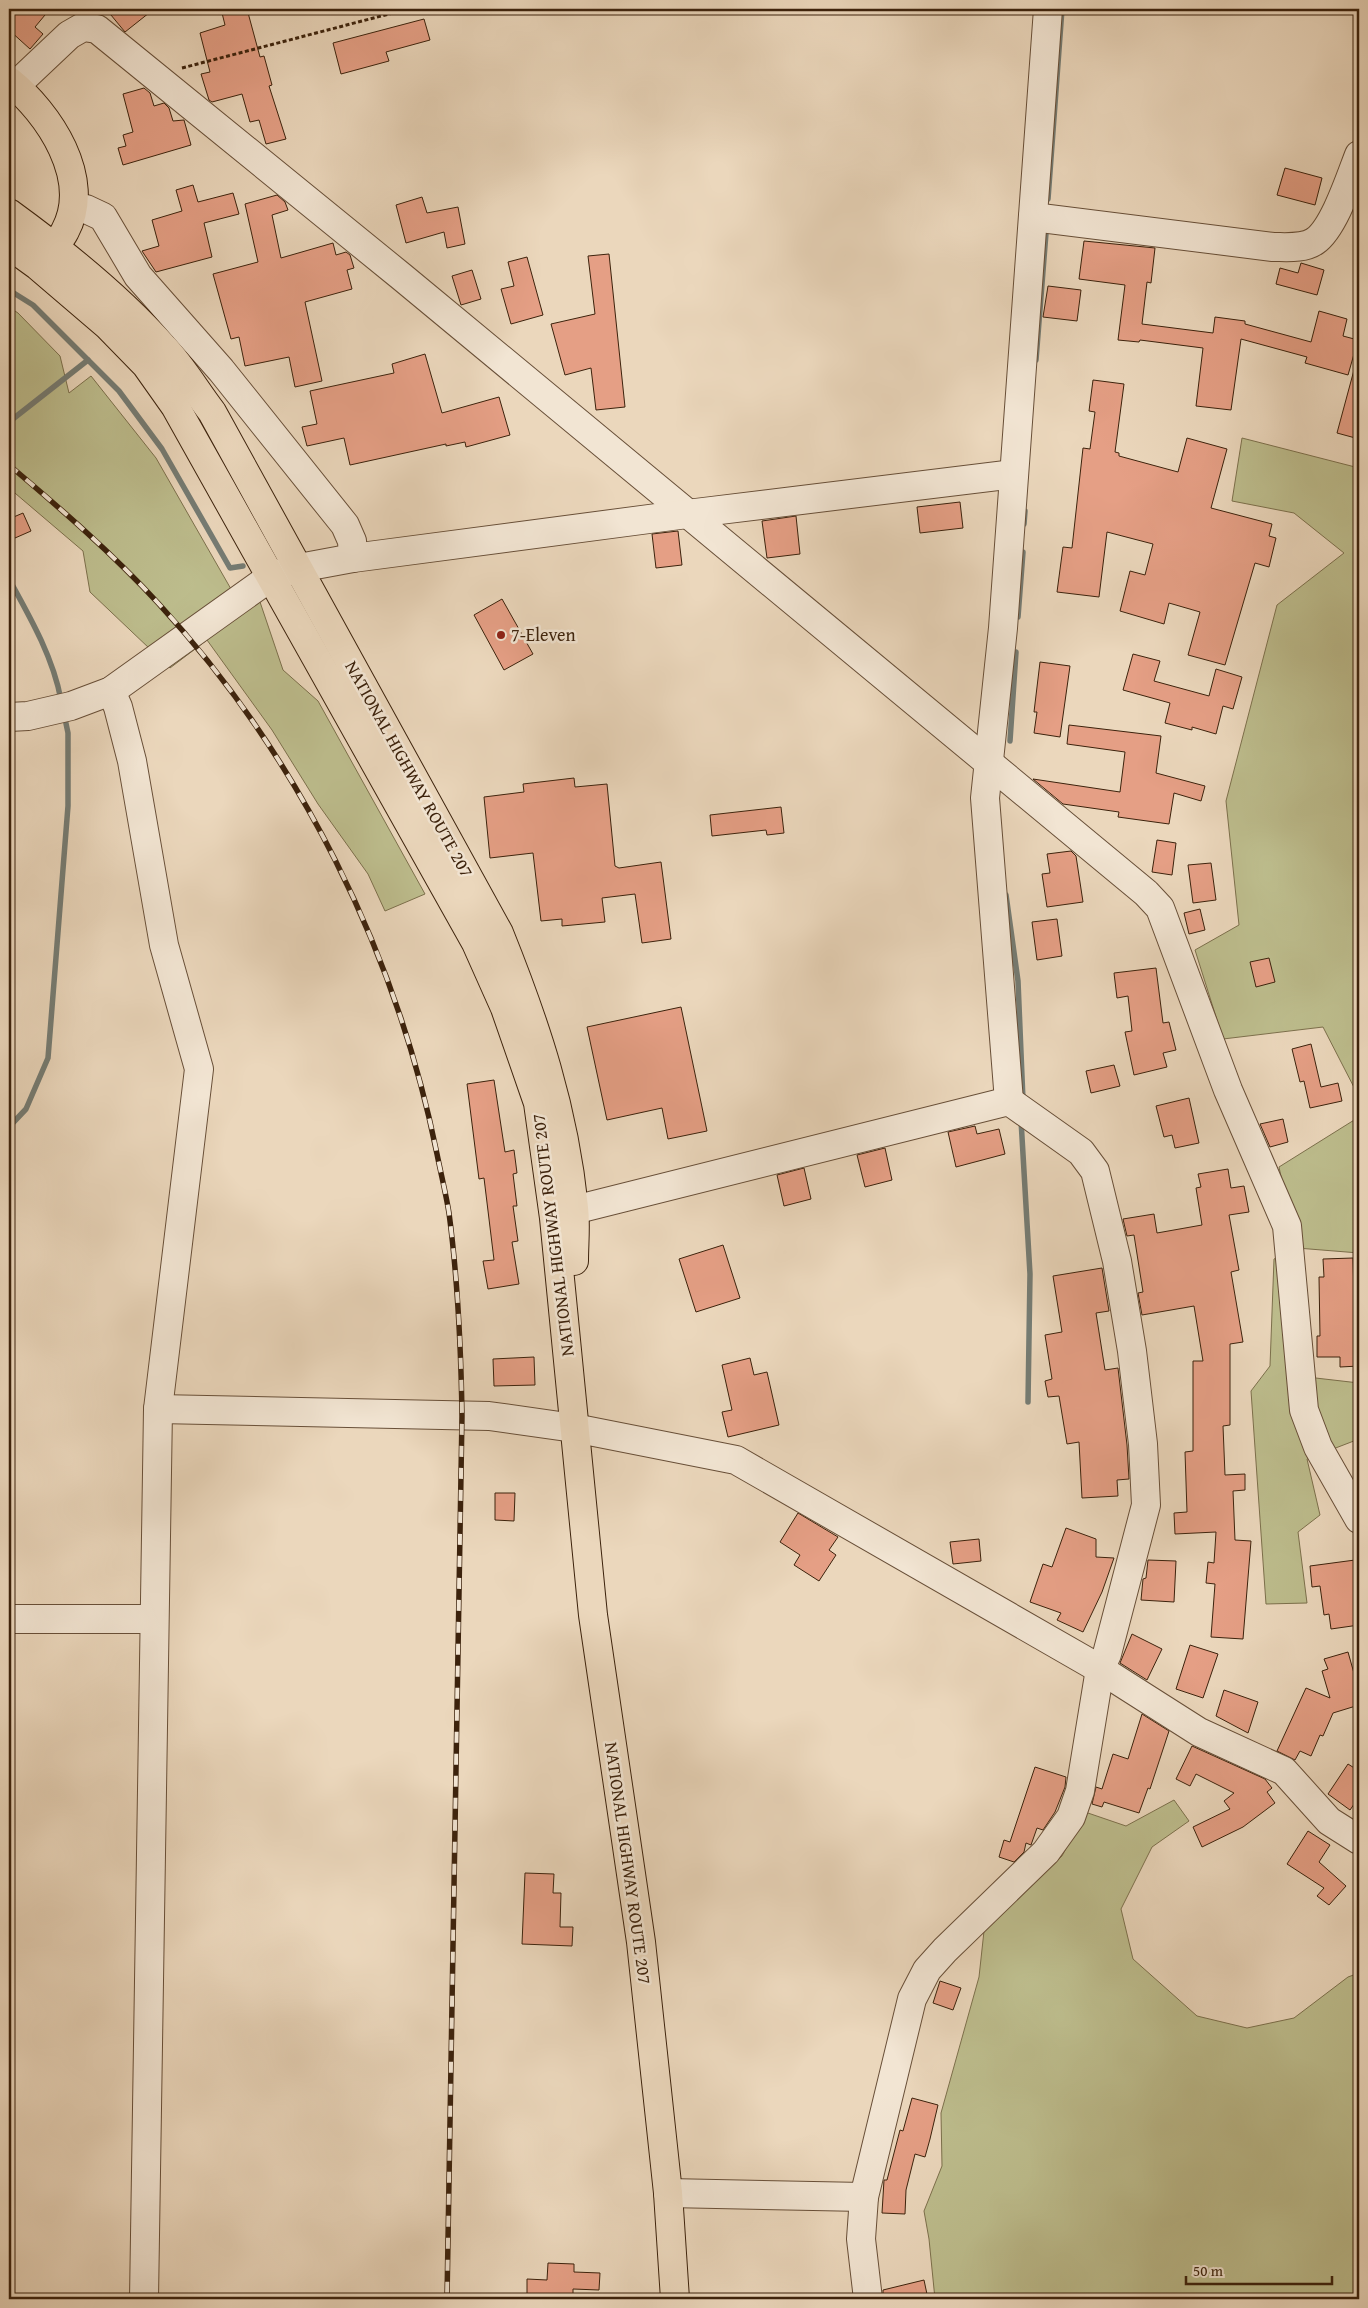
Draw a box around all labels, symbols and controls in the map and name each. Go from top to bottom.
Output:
place label: 7-Eleven [511,621,576,648]
marker: 7-Eleven [495,629,507,641]
street label: NATIONAL HIGHWAY ROUTE 207 [338,655,480,882]
street label: NATIONAL HIGHWAY ROUTE 207 [524,1112,581,1358]
street label: NATIONAL HIGHWAY ROUTE 207 [598,1740,659,1986]
scale bar [1186,2253,1332,2285]
text: 50 m [1193,2260,1224,2281]

